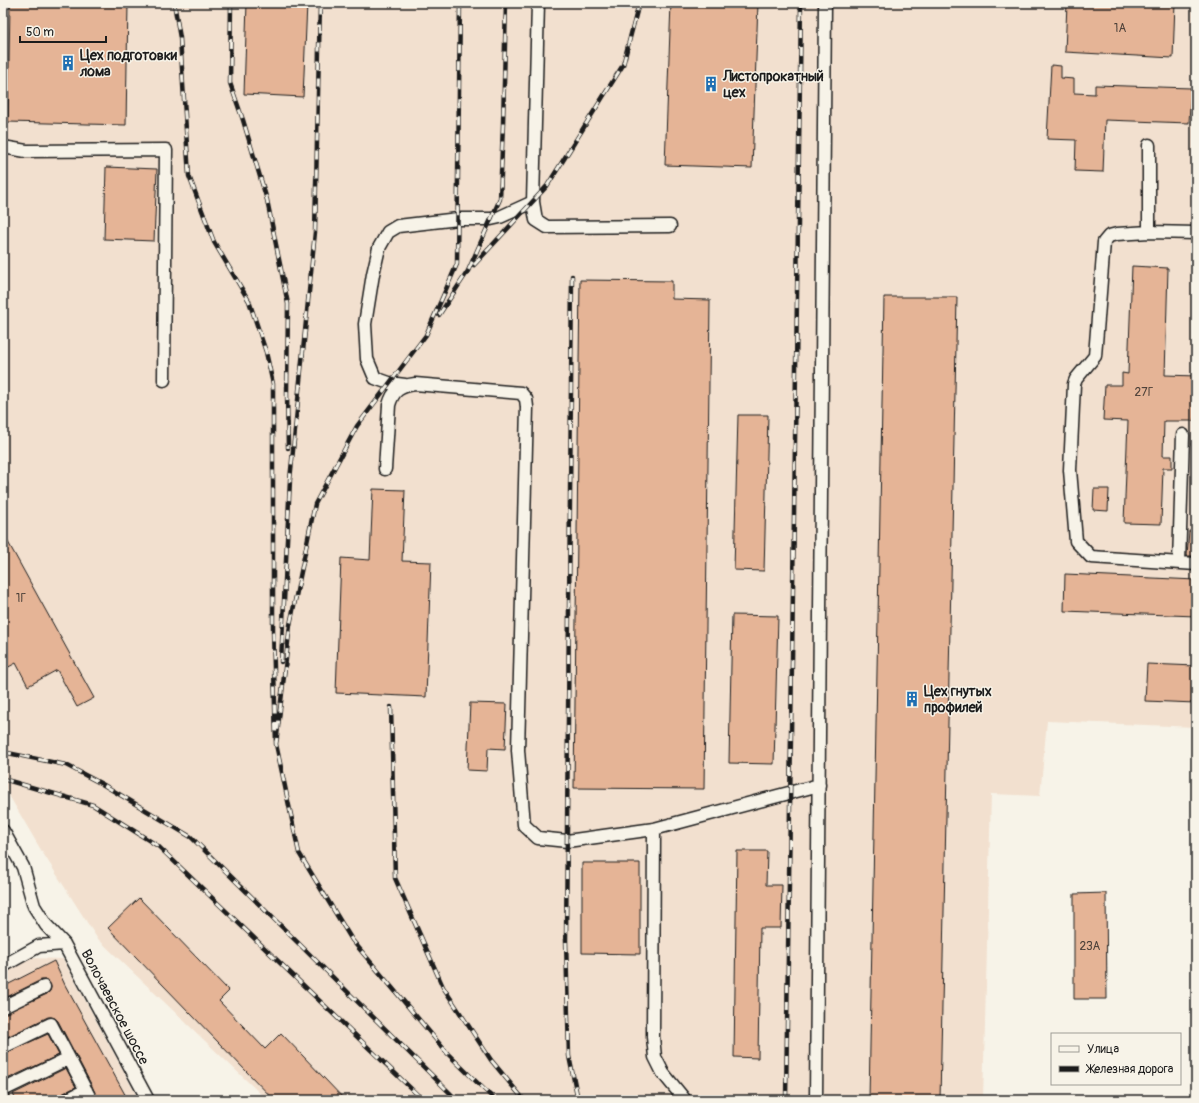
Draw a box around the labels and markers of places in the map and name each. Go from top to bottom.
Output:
place label: Цех подготовки лома [79,47,178,80]
building icon: Цех подготовки лома [59,54,77,72]
place label: Листопрокатный цех [722,68,824,101]
building icon: Листопрокатный цех [702,75,720,93]
place label: Цех гнутых профилей [924,683,992,716]
building icon: Цех гнутых профилей [903,690,921,708]

